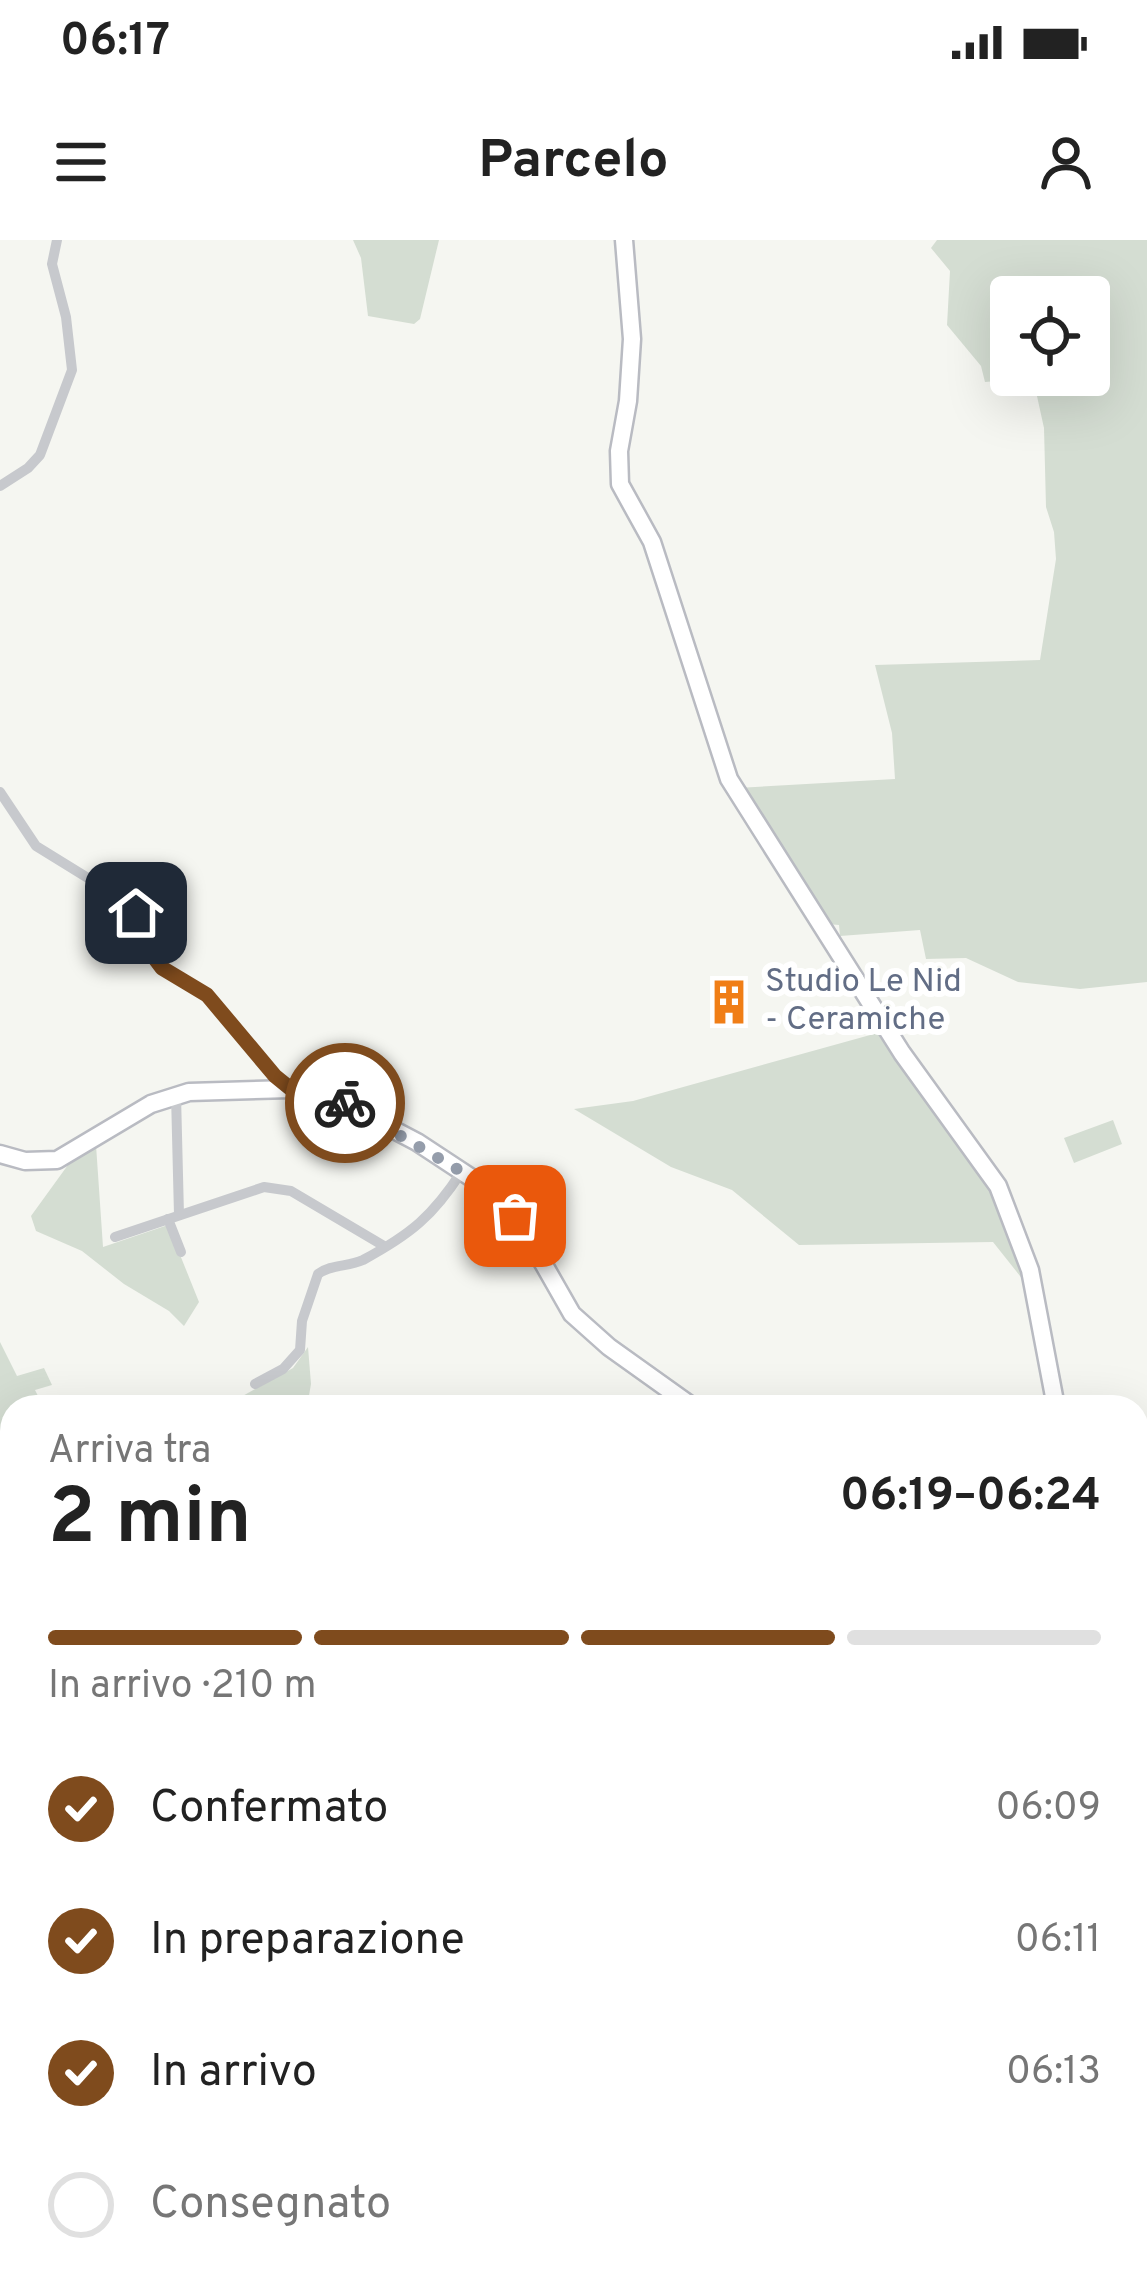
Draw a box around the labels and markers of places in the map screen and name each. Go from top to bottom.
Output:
pin [85,862,187,964]
place label: Studio Le Nid - Ceramiche [765,962,962,1042]
building icon: Studio Le Nid - Ceramiche [704,977,754,1027]
pin [464,1165,566,1267]

